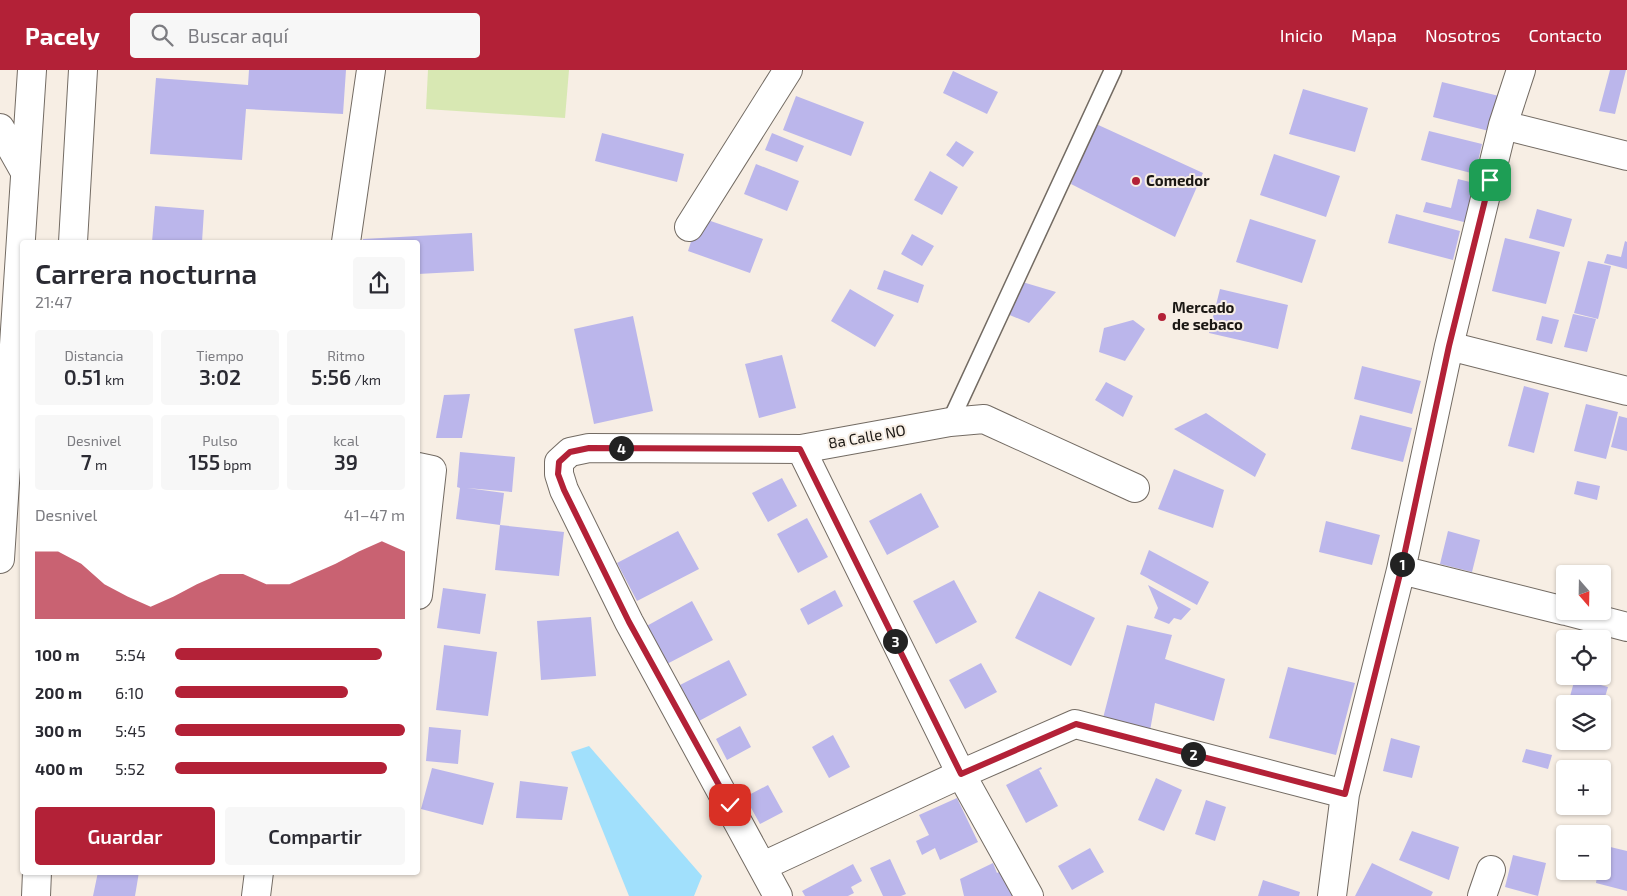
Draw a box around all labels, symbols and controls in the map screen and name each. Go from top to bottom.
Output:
search box [130,13,480,58]
text: Pacely [25,21,100,50]
icon: search [148,21,176,49]
text: Buscar aquí [188,24,288,47]
text: Inicio [1280,24,1323,46]
text: Mapa [1351,24,1397,46]
text: Nosotros [1425,24,1500,46]
text: Contacto [1528,24,1602,46]
pin [1469,159,1511,201]
icon: arrive [1476,166,1504,194]
place label: Comedor [1146,171,1210,189]
marker: Comedor [1130,175,1142,187]
text: Carrera nocturna [35,256,257,290]
button: share [353,257,405,309]
text: 21:47 [35,292,72,311]
place label: Mercado de sebaco [1172,298,1243,333]
marker: Mercado de sebaco [1156,311,1168,323]
text: Distancia [64,347,124,364]
text: Tiempo [196,347,244,364]
text: Ritmo [327,347,365,364]
text: 0.51 [64,364,102,389]
text: 3:02 [199,364,241,389]
text: 5:56 [311,364,351,389]
text: km [102,371,124,388]
text: /km [351,371,381,388]
street label: 8a Calle NO [827,420,907,452]
text: Desnivel [67,432,121,449]
text: Pulso [202,432,238,449]
text: kcal [333,432,359,449]
pin: 4 [608,436,634,460]
text: 4 [617,440,626,457]
text: 7 [81,449,92,474]
text: 155 [188,449,220,474]
text: 39 [334,449,358,474]
text: m [92,456,107,473]
text: bpm [220,456,252,473]
text: Desnivel [35,505,97,524]
text: 41–47 m [344,505,405,524]
pin: 1 [1390,552,1414,576]
text: 1 [1399,556,1406,573]
north arrow [1556,565,1611,620]
map controls [1556,565,1611,880]
pin: 3 [882,628,908,654]
button: locate [1556,630,1611,685]
text: 3 [892,633,899,650]
text: 100 m [35,645,80,664]
text: 5:54 [115,645,146,664]
text: 200 m [35,683,82,702]
text: 6:10 [115,683,144,702]
button: layers [1556,695,1611,750]
text: 300 m [35,721,82,740]
text: 5:45 [115,721,146,740]
pin: 2 [1180,742,1206,766]
text: 2 [1189,746,1198,763]
text: 400 m [35,759,83,778]
text: 5:52 [115,759,145,778]
button: + [1556,760,1611,815]
pin [709,784,751,826]
icon: check [716,791,744,819]
button: Guardar [35,807,215,865]
button: Compartir [225,807,405,865]
button: − [1556,825,1611,880]

